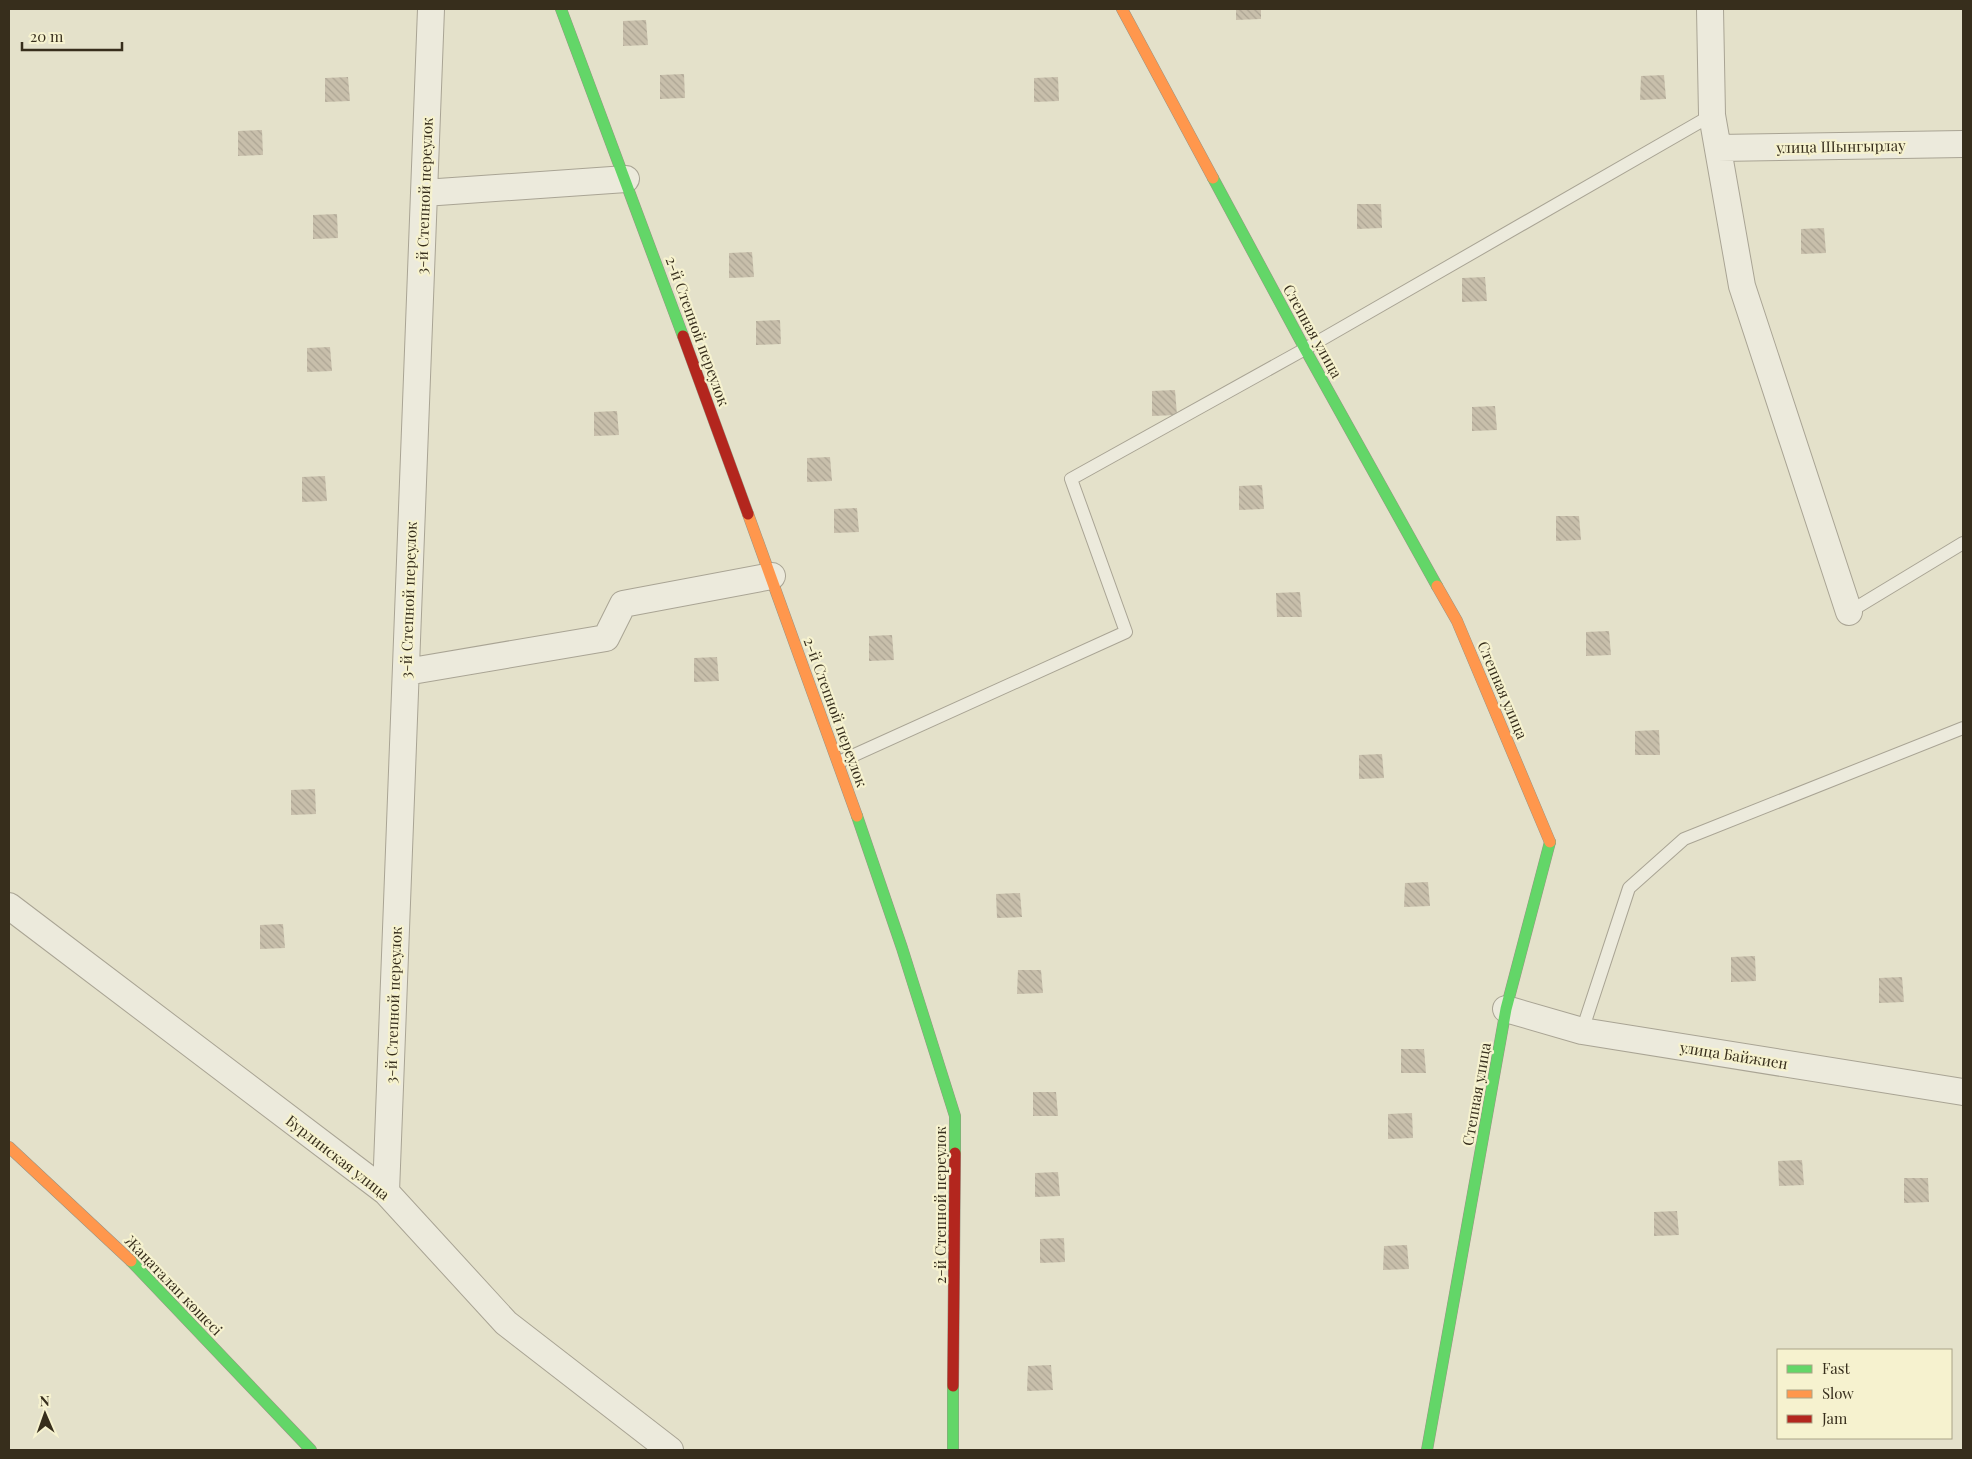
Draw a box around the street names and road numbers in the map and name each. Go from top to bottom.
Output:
street label: 3-й Степной переулок [411,117,437,275]
street label: улица Шынгырлау [1775,135,1906,157]
street label: 2-й Степной переулок [662,253,735,409]
street label: Степная улица [1279,281,1347,382]
street label: 3-й Степной переулок [395,521,421,679]
street label: 2-й Степной переулок [800,634,873,790]
street label: Степная улица [1473,638,1533,742]
street label: 3-й Степной переулок [380,926,406,1084]
street label: улица Байжиен [1678,1036,1789,1073]
street label: Степная улица [1457,1040,1495,1147]
street label: Бурлинская улица [282,1110,394,1204]
street label: 2-й Степной переулок [930,1126,950,1284]
street label: Жаңаталап көшесі [121,1231,227,1340]

